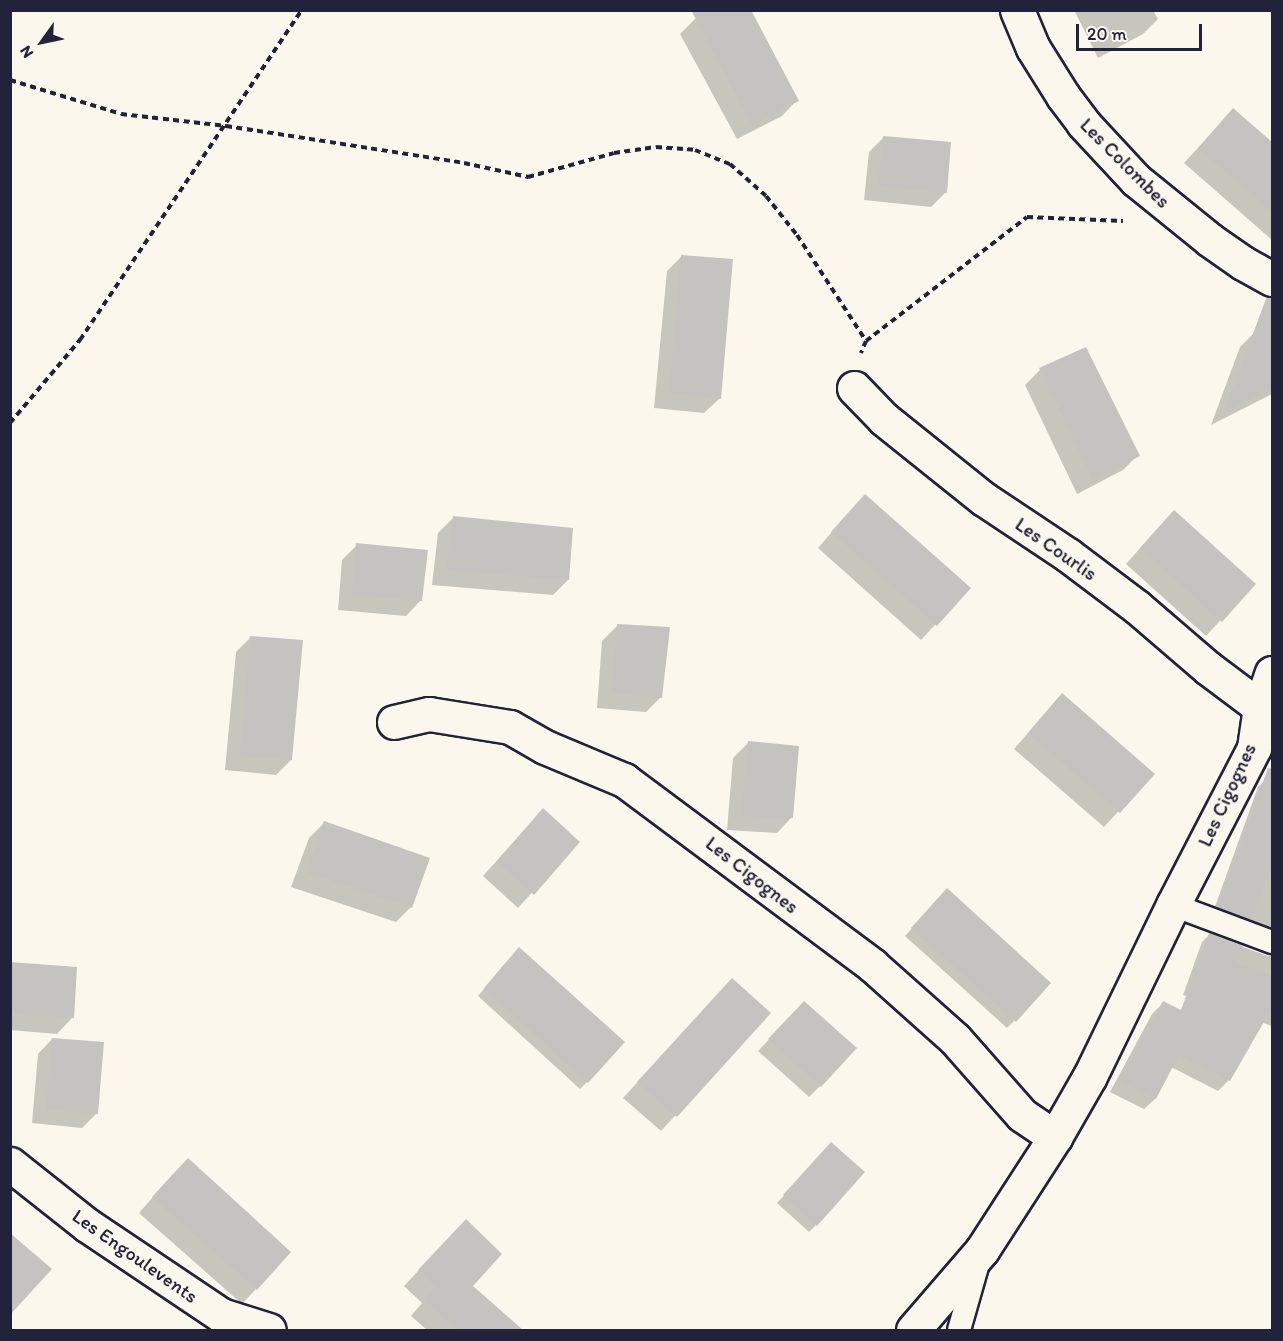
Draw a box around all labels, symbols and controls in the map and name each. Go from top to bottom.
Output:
north arrow [12,12,72,72]
scale bar [1079,12,1205,50]
text: 20 m [1087,23,1127,45]
text: N [16,42,37,62]
street label: Les Colombes [1075,113,1175,213]
street label: Les Courlis [1010,512,1102,586]
street label: Les Cigognes [1193,739,1261,851]
street label: Les Cigognes [701,831,803,919]
street label: Les Engoulevents [68,1204,202,1308]

